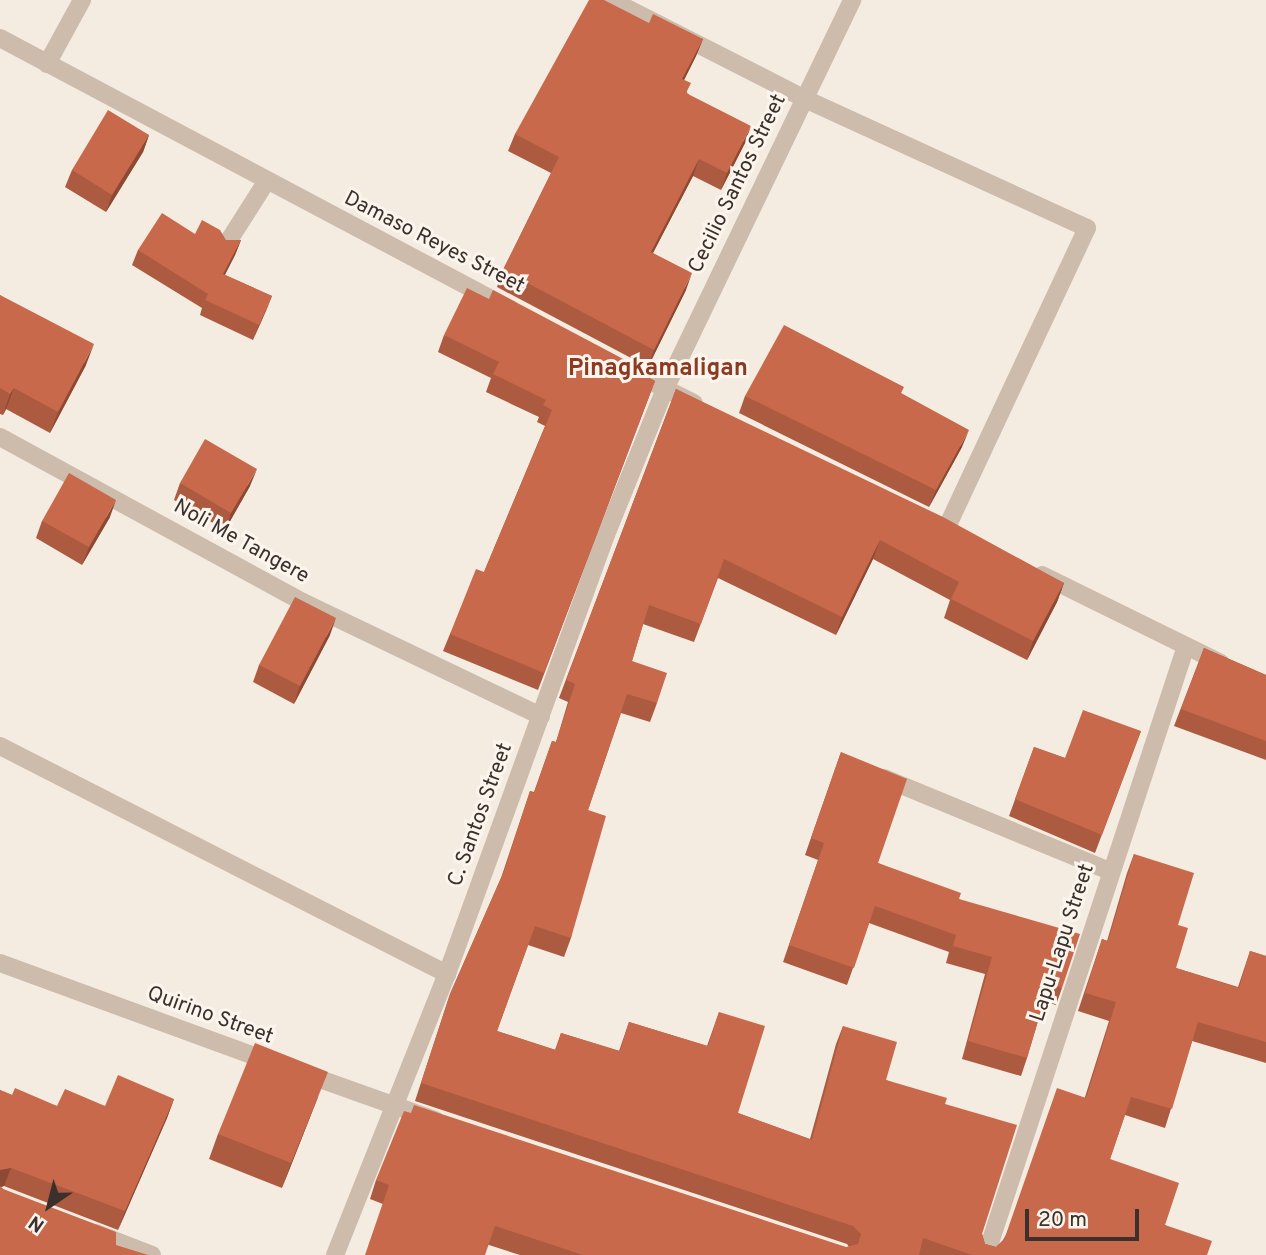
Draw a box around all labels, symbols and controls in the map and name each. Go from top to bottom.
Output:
street label: Cecilio Santos Street [684,90,792,278]
street label: Damaso Reyes Street [339,186,529,300]
district label: Pinagkamaligan [568,356,748,384]
street label: Noli Me Tangere [168,494,314,590]
street label: C. Santos Street [443,740,519,890]
street label: Lapu-Lapu Street [1026,861,1100,1025]
street label: Quirino Street [143,982,277,1050]
north arrow [14,1171,84,1241]
scale bar [1028,1196,1142,1240]
text: 20 m [1038,1207,1087,1234]
text: N [24,1209,49,1237]

